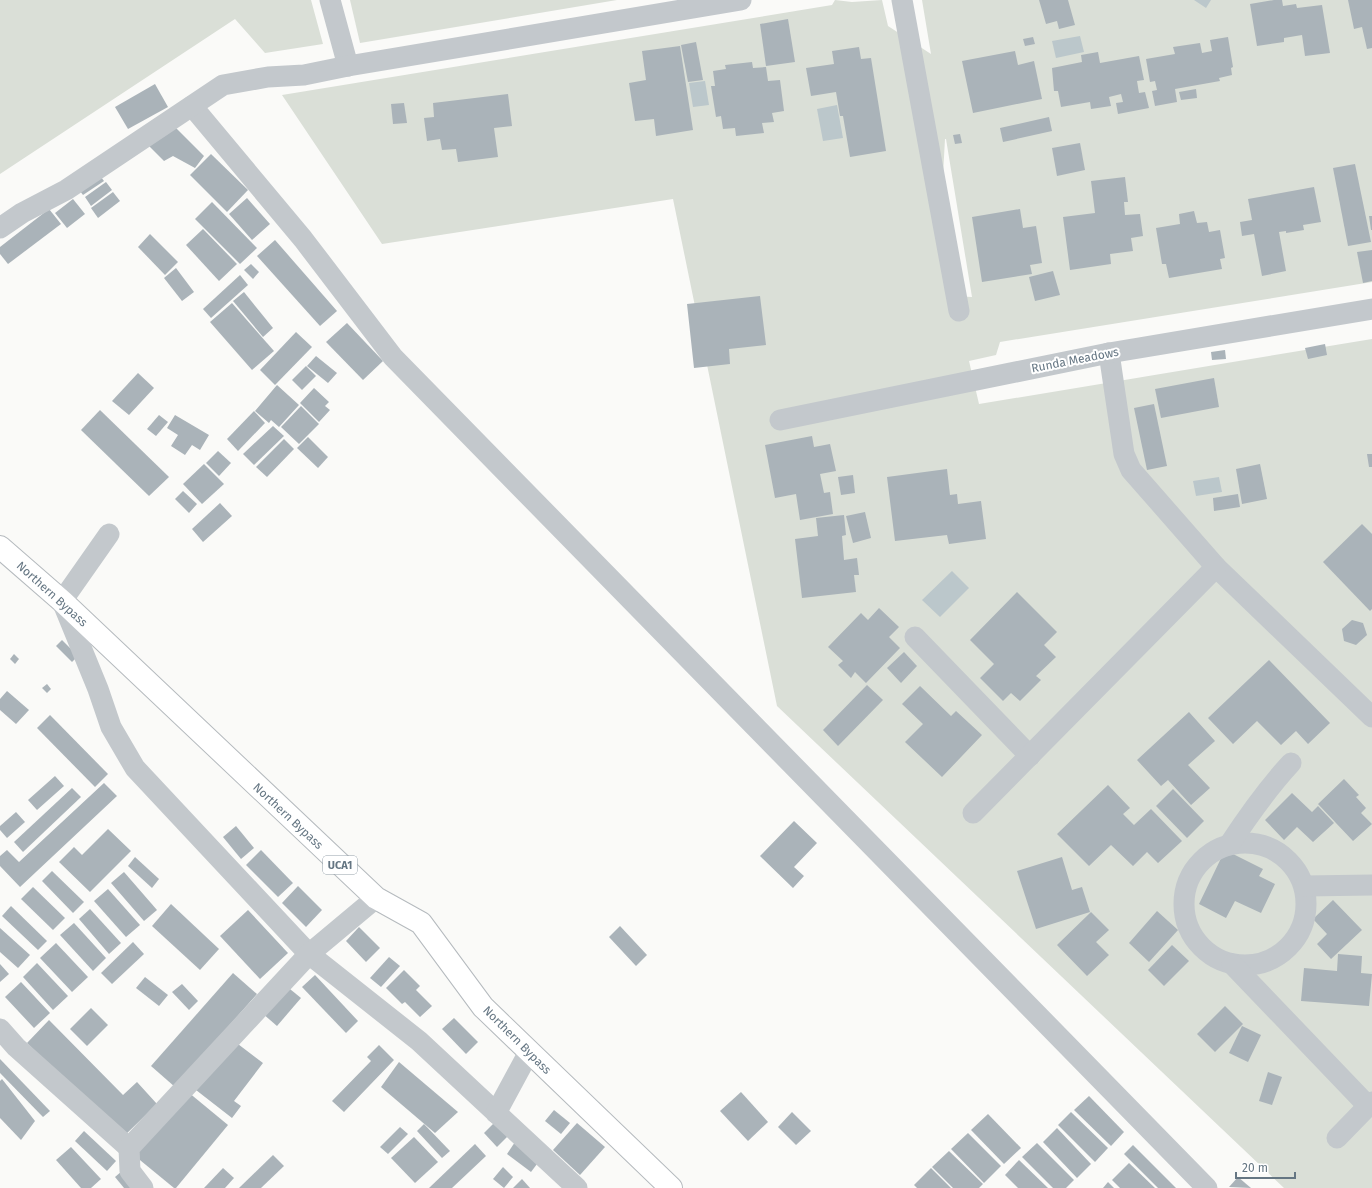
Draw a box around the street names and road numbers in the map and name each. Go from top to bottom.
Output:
street label: Runda Meadows [1030,345,1120,375]
street label: Northern Bypass [14,559,91,630]
street label: Northern Bypass [250,780,326,852]
road number: UCA1 [323,856,357,874]
street label: Northern Bypass [480,1003,554,1077]

